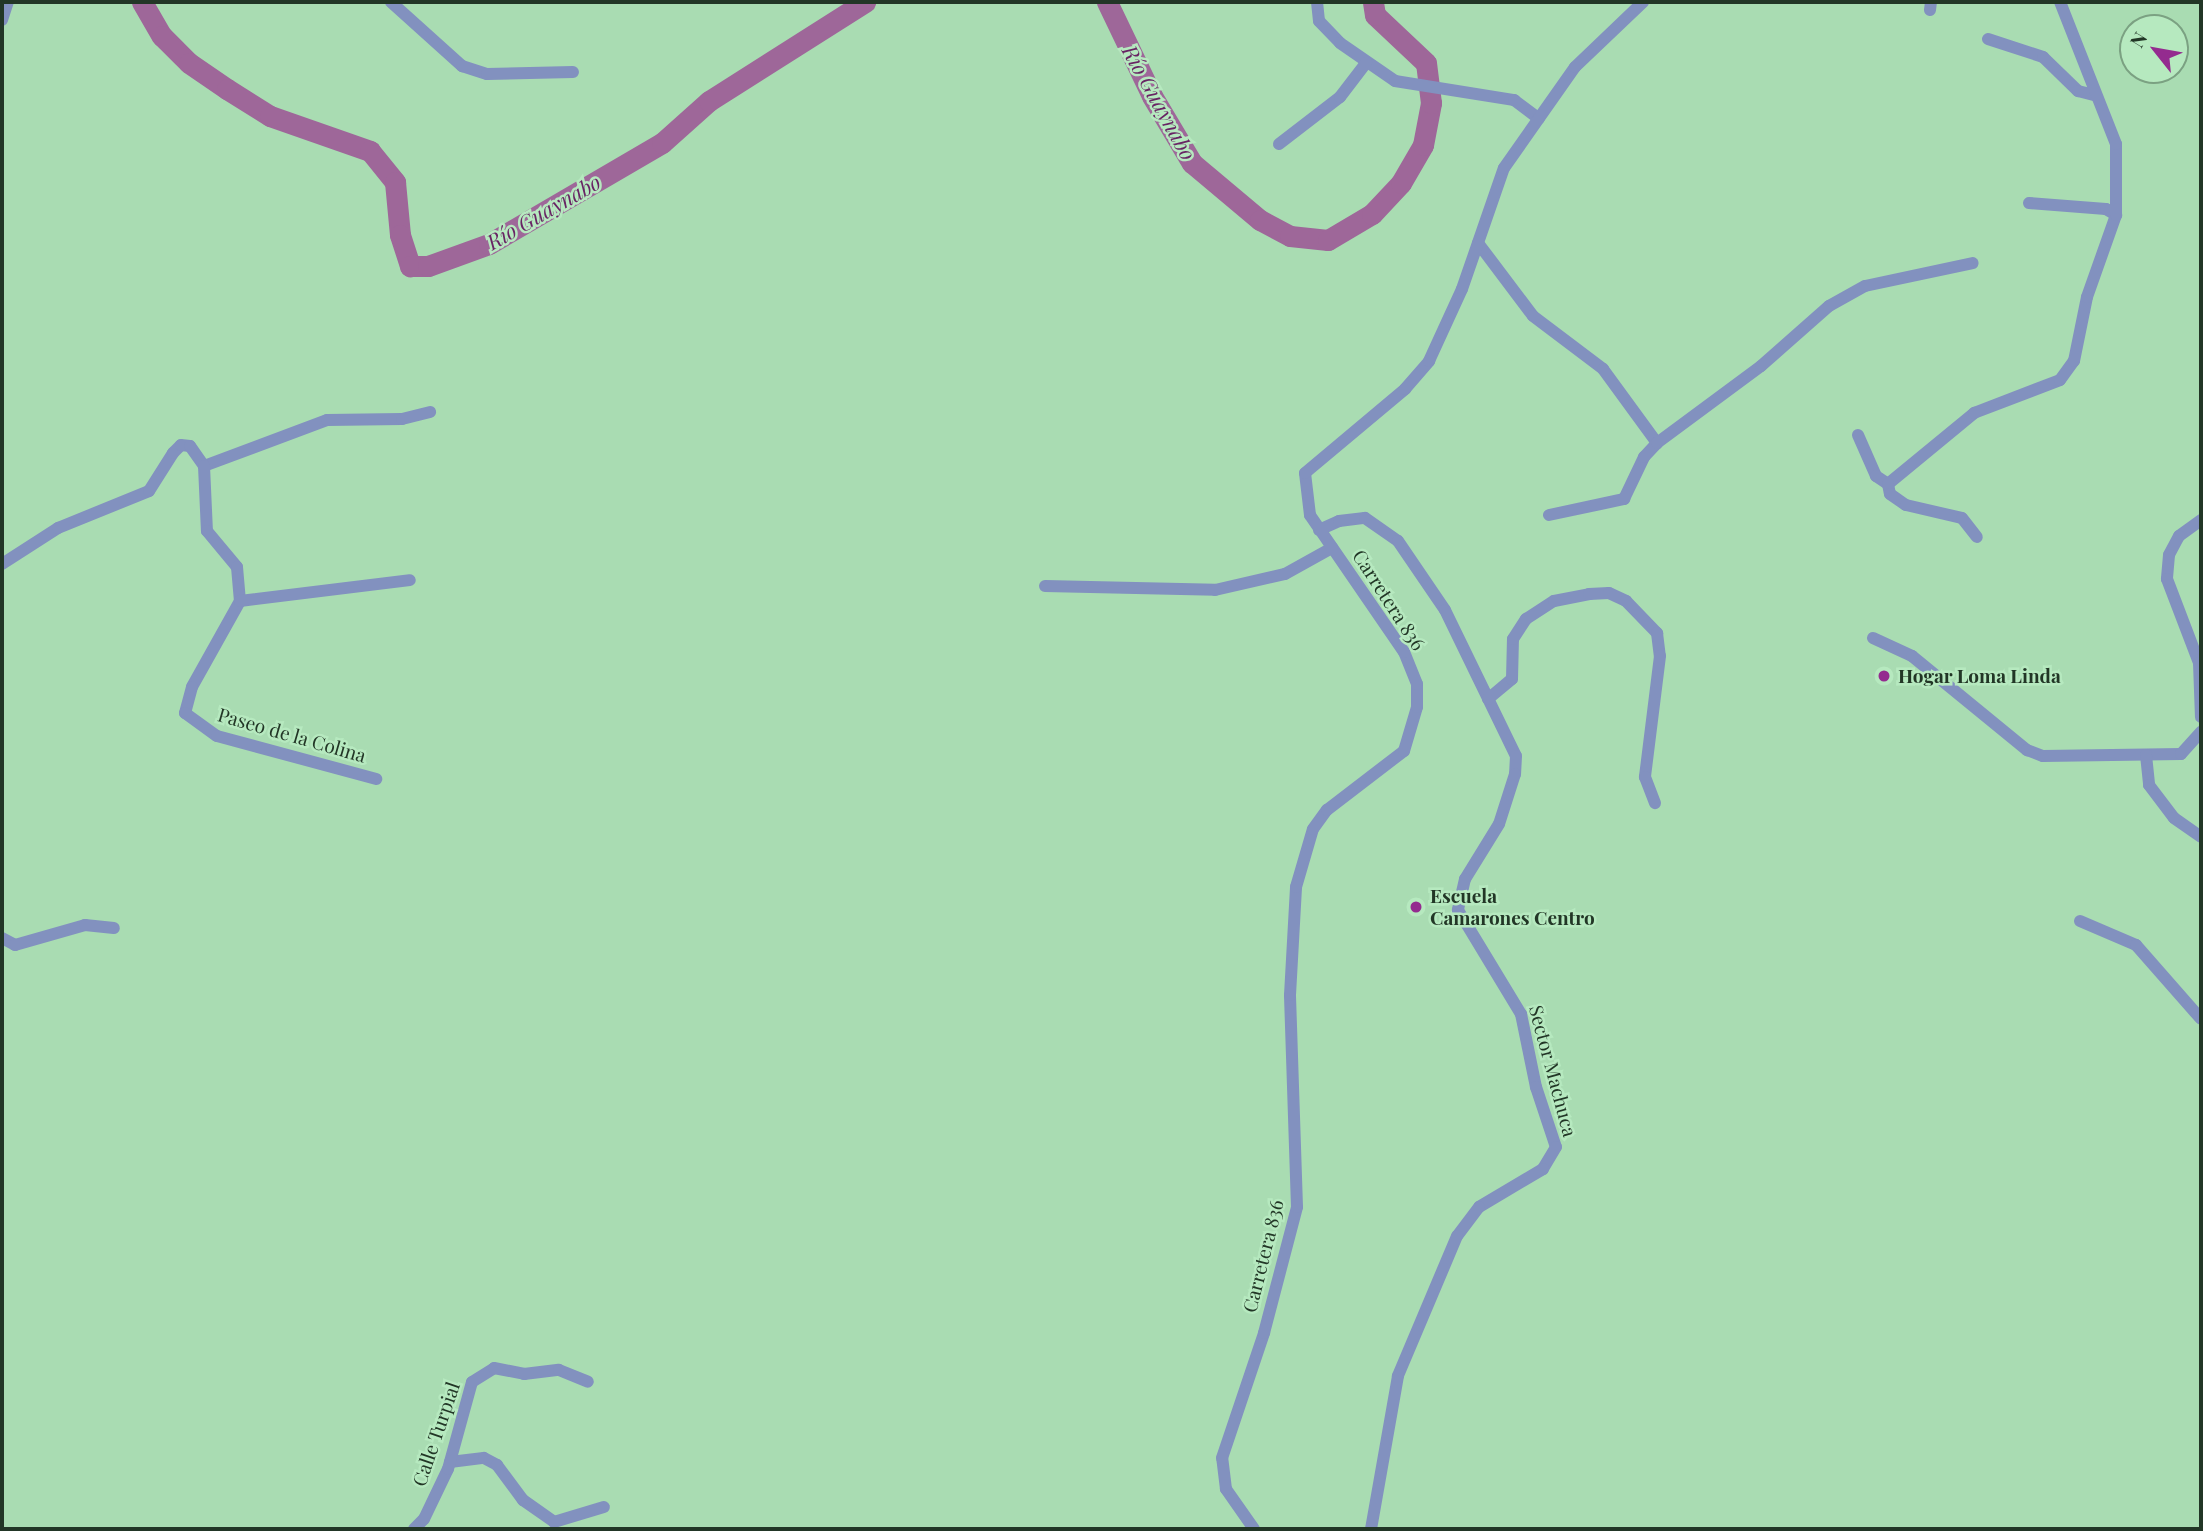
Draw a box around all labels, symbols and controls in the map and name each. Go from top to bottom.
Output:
north arrow [2119,14,2189,84]
text: N [2123,27,2152,52]
water label: Río Guaynabo [1118,40,1202,164]
water label: Río Guaynabo [481,168,605,254]
street label: Carretera 836 [1348,545,1430,655]
place label: Hogar Loma Linda [1898,665,2061,687]
marker: Hogar Loma Linda [1876,668,1892,684]
street label: Paseo de la Colina [215,703,369,767]
place label: Escuela Camarones Centro [1430,885,1595,929]
marker: Escuela Camarones Centro [1408,899,1424,915]
street label: Sector Machuca [1524,1003,1582,1139]
street label: Carretera 836 [1238,1197,1288,1315]
street label: Calle Turpial [407,1379,465,1489]

